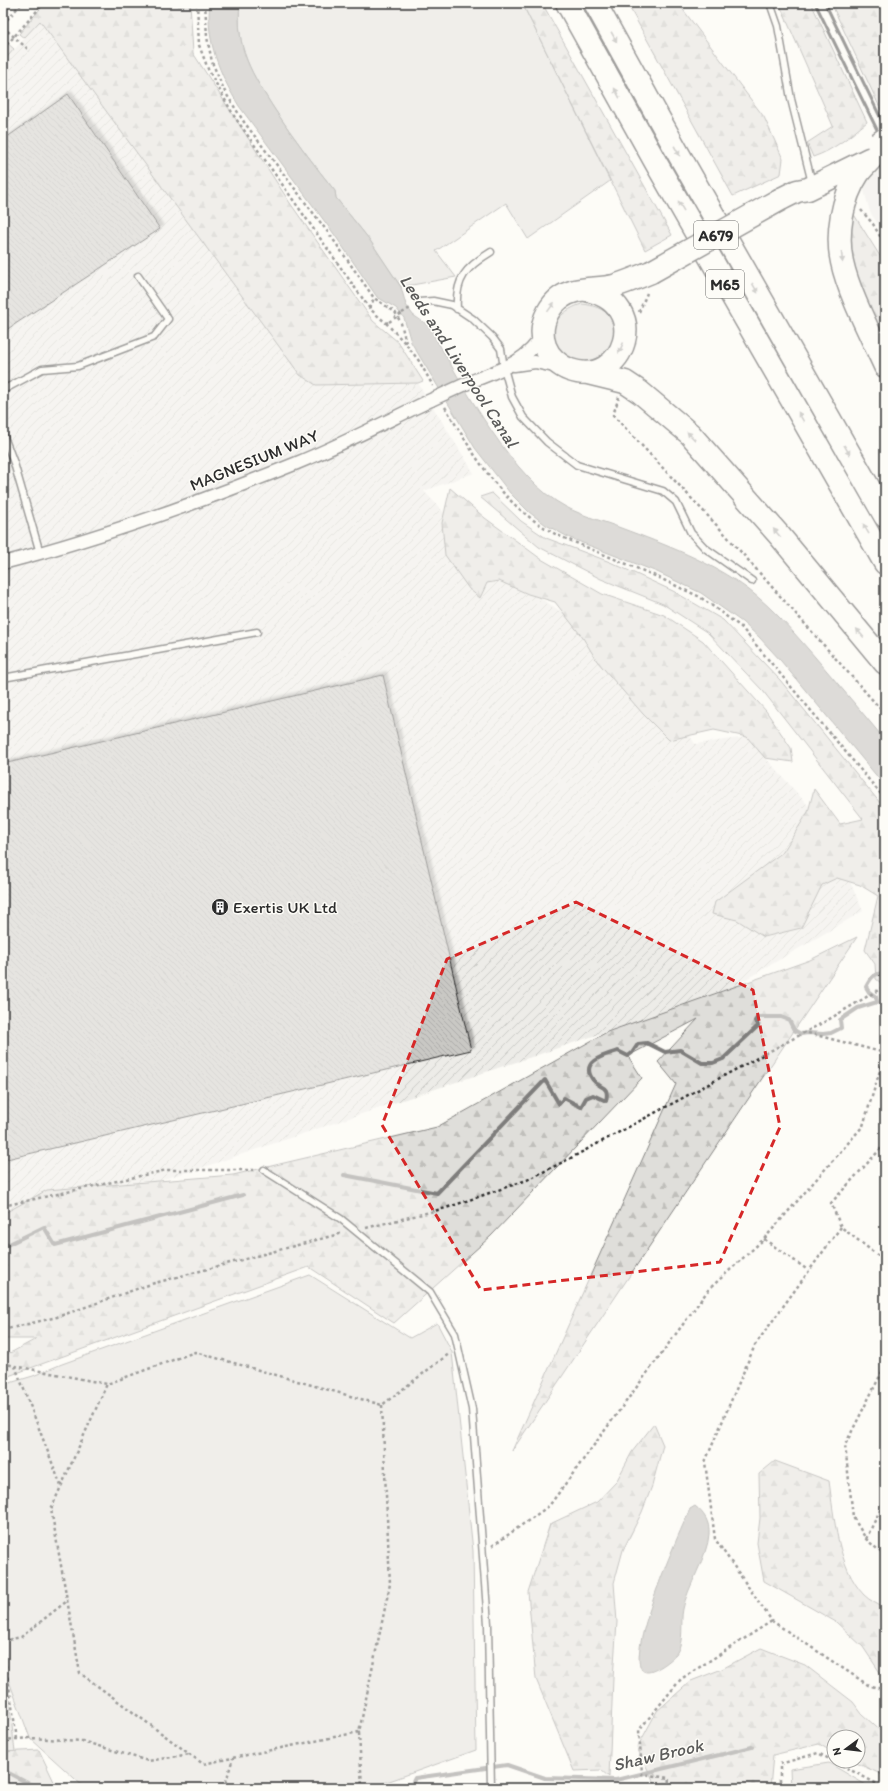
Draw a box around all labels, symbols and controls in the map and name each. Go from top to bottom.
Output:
one-way arrow [611,31,617,43]
one-way arrow [614,87,621,99]
one-way arrow [673,145,680,157]
one-way arrow [677,201,684,212]
road number: A679 [694,221,738,249]
one-way arrow [838,251,845,263]
water label: Leeds and Liverpool Canal [395,270,524,453]
road number: M65 [706,270,744,298]
one-way arrow [751,282,758,294]
one-way arrow [547,302,555,313]
one-way arrow [618,342,624,354]
one-way arrow [797,411,804,423]
street label: MAGNESIUM WAY [187,425,321,495]
one-way arrow [686,431,696,441]
one-way arrow [844,444,851,456]
one-way arrow [862,523,869,535]
one-way arrow [773,528,782,538]
one-way arrow [856,628,865,639]
building icon: Exertis UK Ltd [210,897,230,917]
place label: Exertis UK Ltd [233,897,338,917]
north arrow [826,1729,866,1769]
water label: Shaw Brook [611,1734,707,1776]
text: N [830,1746,844,1757]

